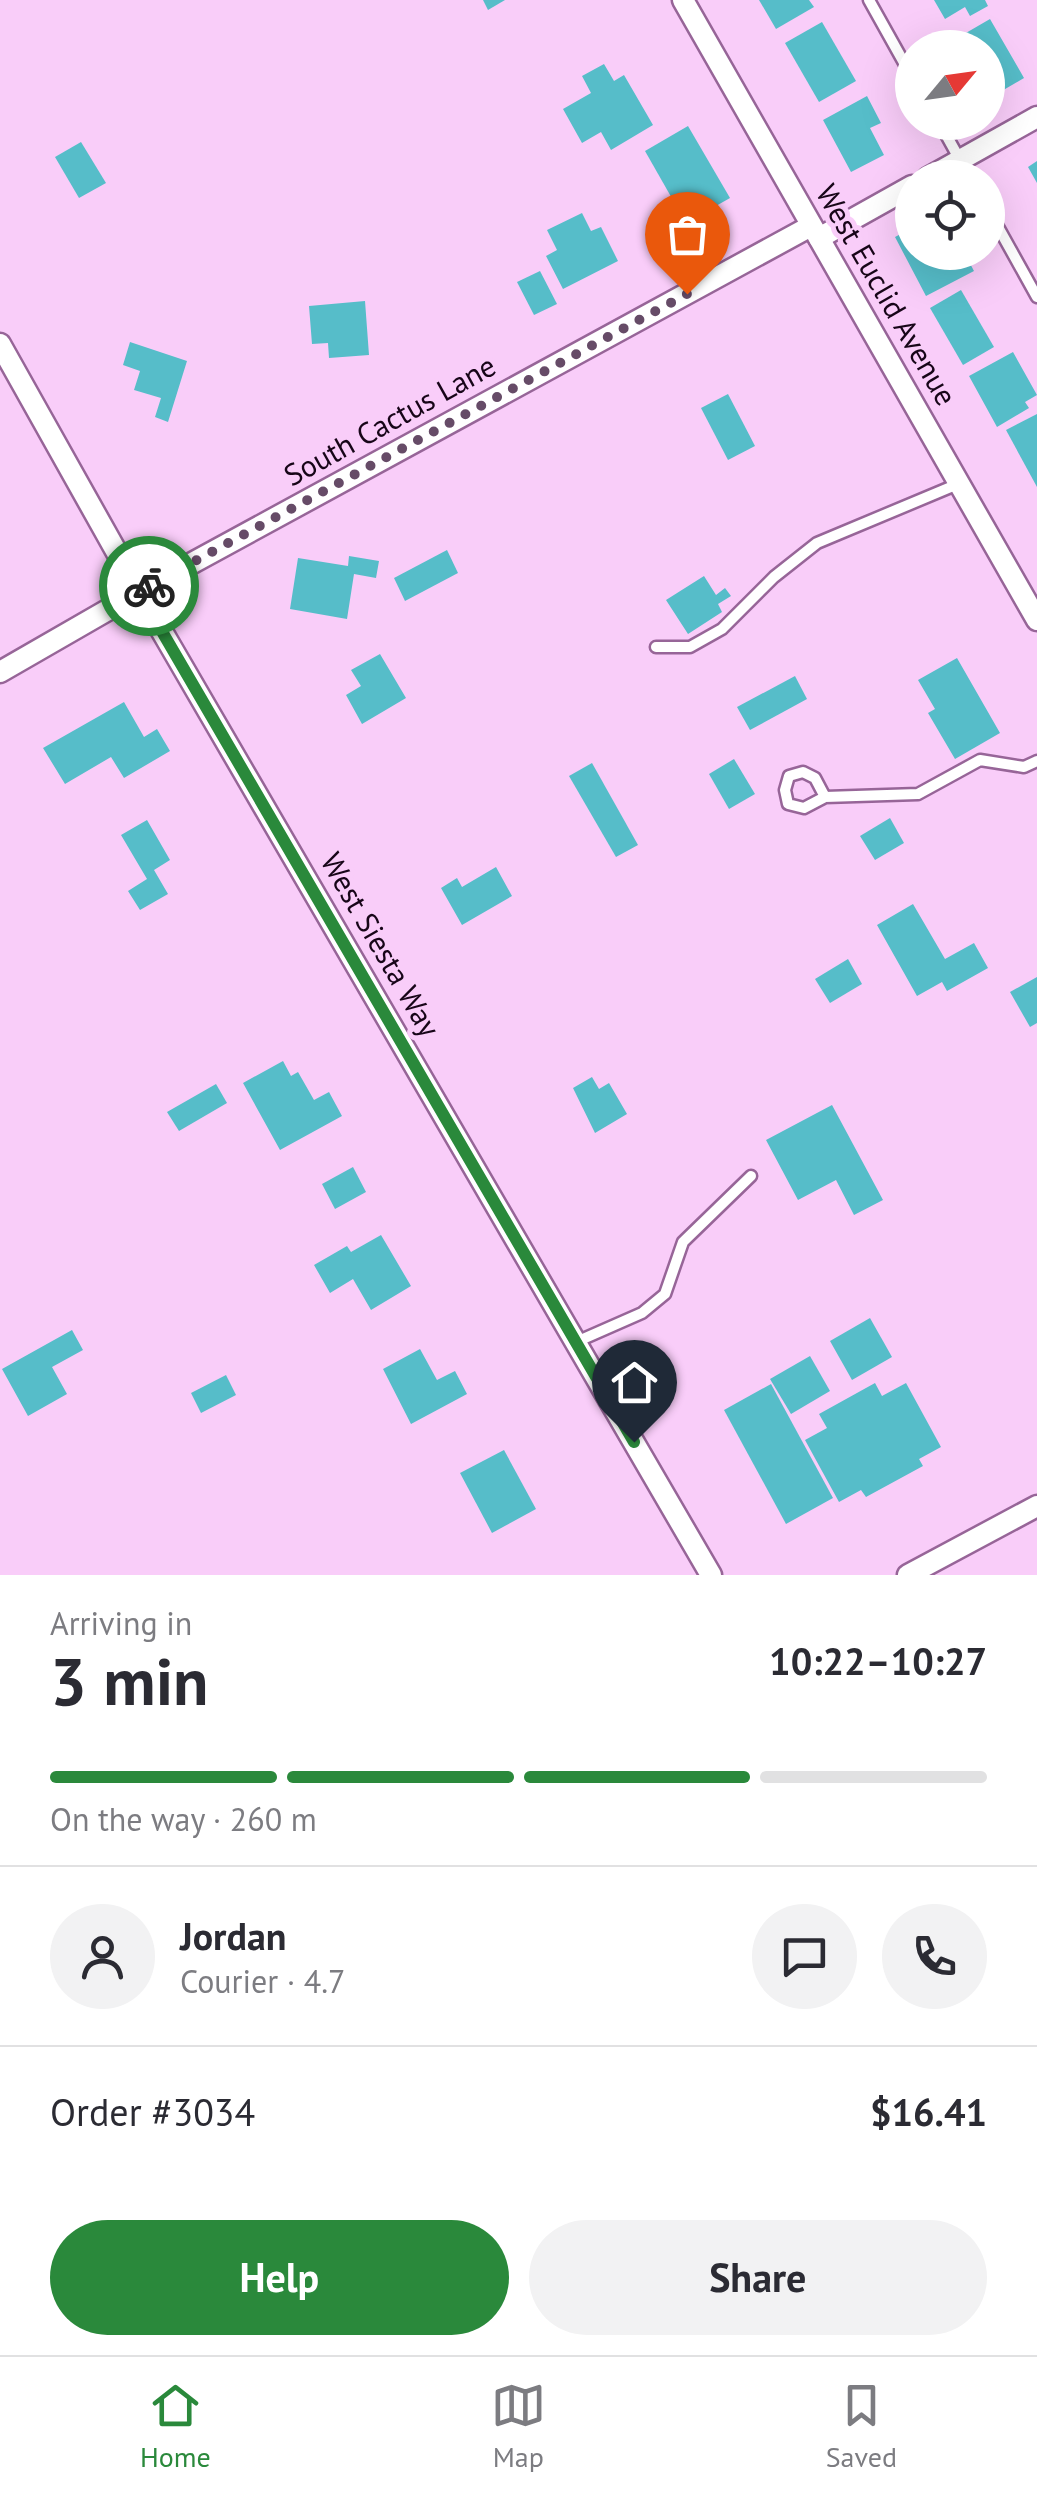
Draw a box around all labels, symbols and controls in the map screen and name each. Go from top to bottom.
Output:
north arrow [895,30,1005,140]
map controls [895,30,1005,270]
button: locate [895,160,1005,270]
street label: West Euclid Avenue [808,177,966,412]
pin [645,192,730,295]
icon: bag [660,207,715,262]
street label: South Cactus Lane [277,345,502,494]
courier [99,536,199,636]
icon: bike [122,559,177,614]
street label: West Siesta Way [313,845,450,1043]
pin [592,1340,677,1443]
icon: home [607,1355,662,1410]
text: Arriving in [50,1602,192,1644]
text: 10:22–10:27 [769,1636,987,1685]
text: 3 min [50,1639,209,1723]
text: On the way · 260 m [50,1798,317,1840]
button: person [50,1904,155,2009]
button: chat [752,1904,857,2009]
button: phone [882,1904,987,2009]
text: Jordan [180,1911,286,1960]
text: Courier · 4.7 [180,1960,346,2002]
text: Order #3034 [50,2087,255,2136]
text: $16.41 [870,2087,987,2136]
button: Help [50,2220,509,2335]
button: Share [529,2220,987,2335]
tab: Home [140,2378,211,2475]
tab: Map [491,2378,546,2475]
tab: Saved [826,2378,897,2475]

